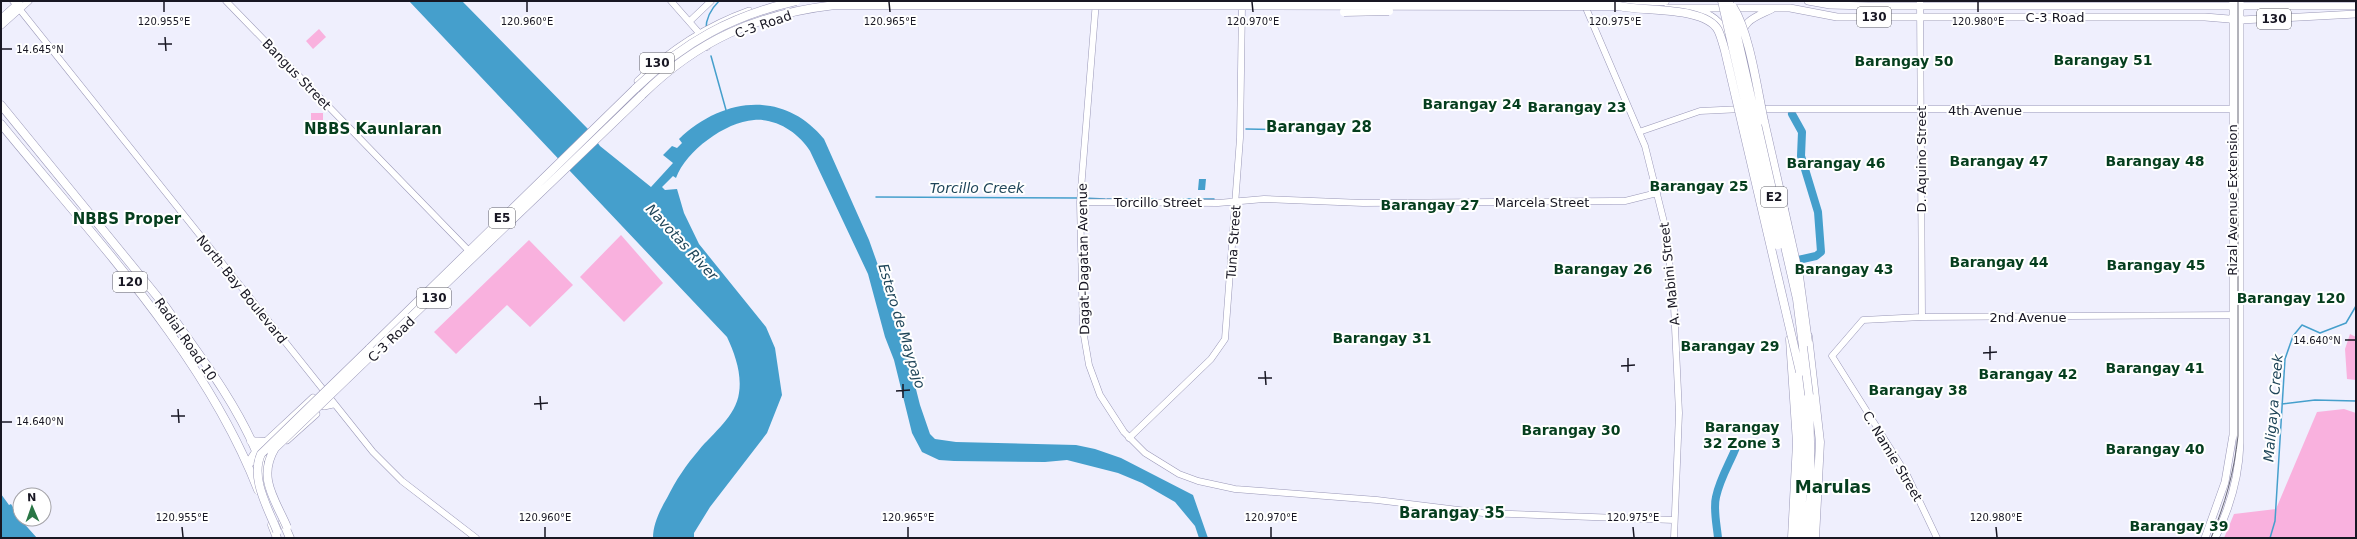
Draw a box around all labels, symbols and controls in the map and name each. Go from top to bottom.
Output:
road number: 130 [1857,7,1891,27]
street label: C-3 Road [733,8,793,41]
road number: 130 [2257,9,2291,29]
street label: C-3 Road [2026,10,2084,25]
text: 120.955°E [138,16,190,27]
text: 120.960°E [501,16,553,27]
text: 120.965°E [864,16,916,27]
text: 120.970°E [1227,16,1279,27]
text: 120.975°E [1589,16,1641,27]
text: 120.980°E [1952,16,2004,27]
street label: Bangus Street [259,36,334,113]
text: 14.645°N [16,44,64,55]
district label: Barangay 51 [2054,52,2152,68]
road number: 130 [640,53,674,73]
district label: Barangay 50 [1855,53,1954,69]
district label: Barangay 24 [1423,96,1522,112]
district label: Barangay 23 [1528,99,1626,115]
street label: 4th Avenue [1948,103,2022,118]
street label: D. Aquino Street [1914,106,1929,212]
district label: Barangay 28 [1266,118,1372,136]
district label: NBBS Kaunlaran [304,120,442,138]
street label: Rizal Avenue Extension [2225,124,2240,276]
district label: Barangay 47 [1950,153,2048,169]
district label: Barangay 48 [2106,153,2204,169]
district label: Barangay 46 [1787,155,1885,171]
district label: Barangay 25 [1650,178,1748,194]
water label: Torcillo Creek [930,180,1025,196]
street label: Dagat-Dagatan Avenue [1075,183,1092,335]
road number: E2 [1761,187,1787,207]
street label: Torcillo Street [1113,195,1202,210]
street label: Marcela Street [1495,195,1589,210]
district label: Barangay 27 [1381,197,1479,213]
water label: Navotas River [643,201,722,284]
street label: Tuna Street [1223,205,1244,280]
road number: E5 [489,208,515,228]
district label: NBBS Proper [73,210,182,228]
street label: A. Mabini Street [1657,222,1682,326]
street label: North Bay Boulevard [193,232,290,346]
district label: Barangay 44 [1950,254,2049,270]
district label: Barangay 45 [2107,257,2205,273]
district label: Barangay 26 [1554,261,1652,277]
district label: Barangay 43 [1795,261,1893,277]
water label: Estero de Maypajo [875,262,929,390]
road number: 120 [113,272,147,292]
road number: 130 [417,288,451,308]
district label: Barangay 120 [2237,290,2346,306]
street label: Radial Road 10 [151,295,220,384]
street label: 2nd Avenue [1989,310,2067,325]
street label: C-3 Road [365,314,418,365]
district label: Barangay 31 [1333,330,1431,346]
text: 14.640°N [2293,335,2341,346]
district label: Barangay 29 [1681,338,1779,354]
water label: Maligaya Creek [2260,353,2286,463]
district label: Barangay 41 [2106,360,2204,376]
district label: Barangay 42 [1979,366,2077,382]
district label: Barangay 38 [1869,382,1967,398]
street label: C. Namie Street [1860,408,1926,504]
text: 14.640°N [16,416,64,427]
district label: Barangay 32 Zone 3 [1703,419,1781,451]
district label: Barangay 30 [1522,422,1621,438]
district label: Barangay 40 [2106,441,2205,457]
district label: Marulas [1795,477,1871,497]
north arrow [12,487,52,527]
text: N [27,491,37,504]
district label: Barangay 35 [1399,504,1505,522]
text: 120.955°E [156,512,208,523]
text: 120.960°E [519,512,571,523]
text: 120.965°E [882,512,934,523]
text: 120.970°E [1245,512,1297,523]
text: 120.975°E [1607,512,1659,523]
text: 120.980°E [1970,512,2022,523]
district label: Barangay 39 [2130,518,2228,534]

